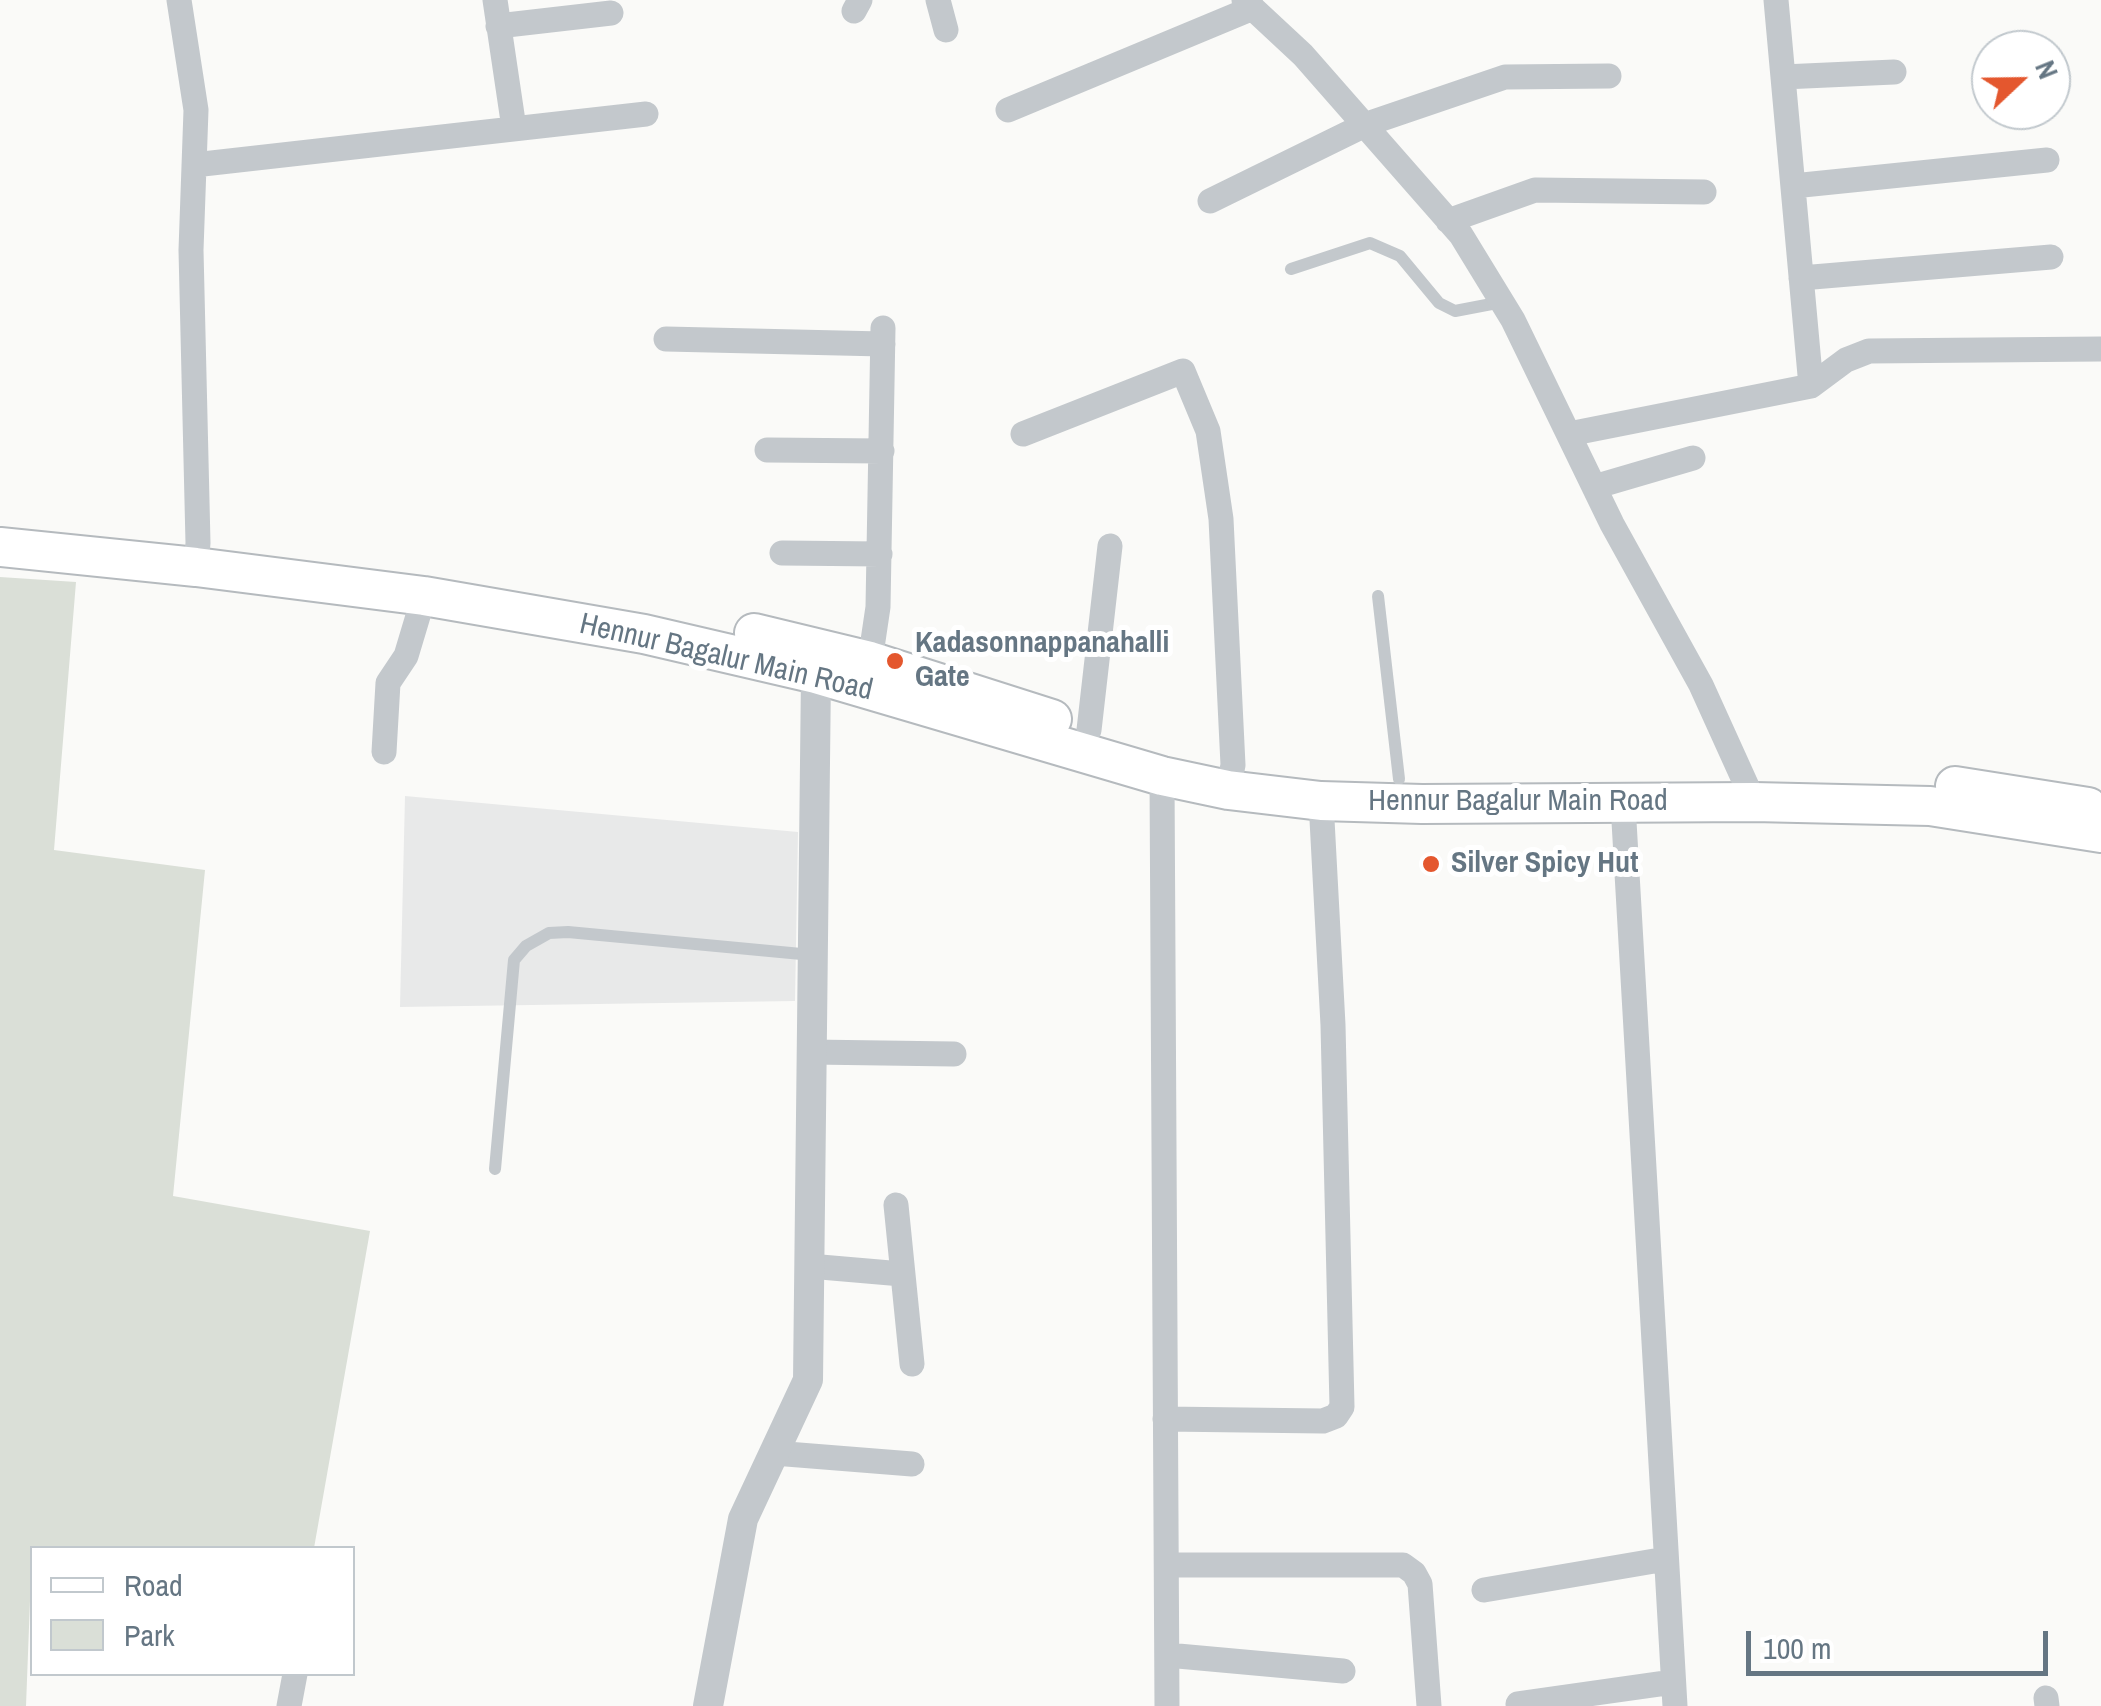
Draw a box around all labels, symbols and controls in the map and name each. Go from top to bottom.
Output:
north arrow [1971,30,2071,130]
text: N [2026,55,2068,84]
street label: Hennur Bagalur Main Road [576,607,876,709]
place label: Kadasonnappanahalli Gate [915,626,1169,696]
marker: Kadasonnappanahalli Gate [884,650,906,672]
street label: Hennur Bagalur Main Road [1368,784,1668,820]
place label: Silver Spicy Hut [1451,846,1638,882]
marker: Silver Spicy Hut [1420,853,1442,875]
legend [30,1546,355,1676]
text: Road [124,1565,183,1605]
scale bar [1751,1611,2054,1673]
text: Park [124,1615,175,1655]
text: 100 m [1763,1628,1831,1668]

